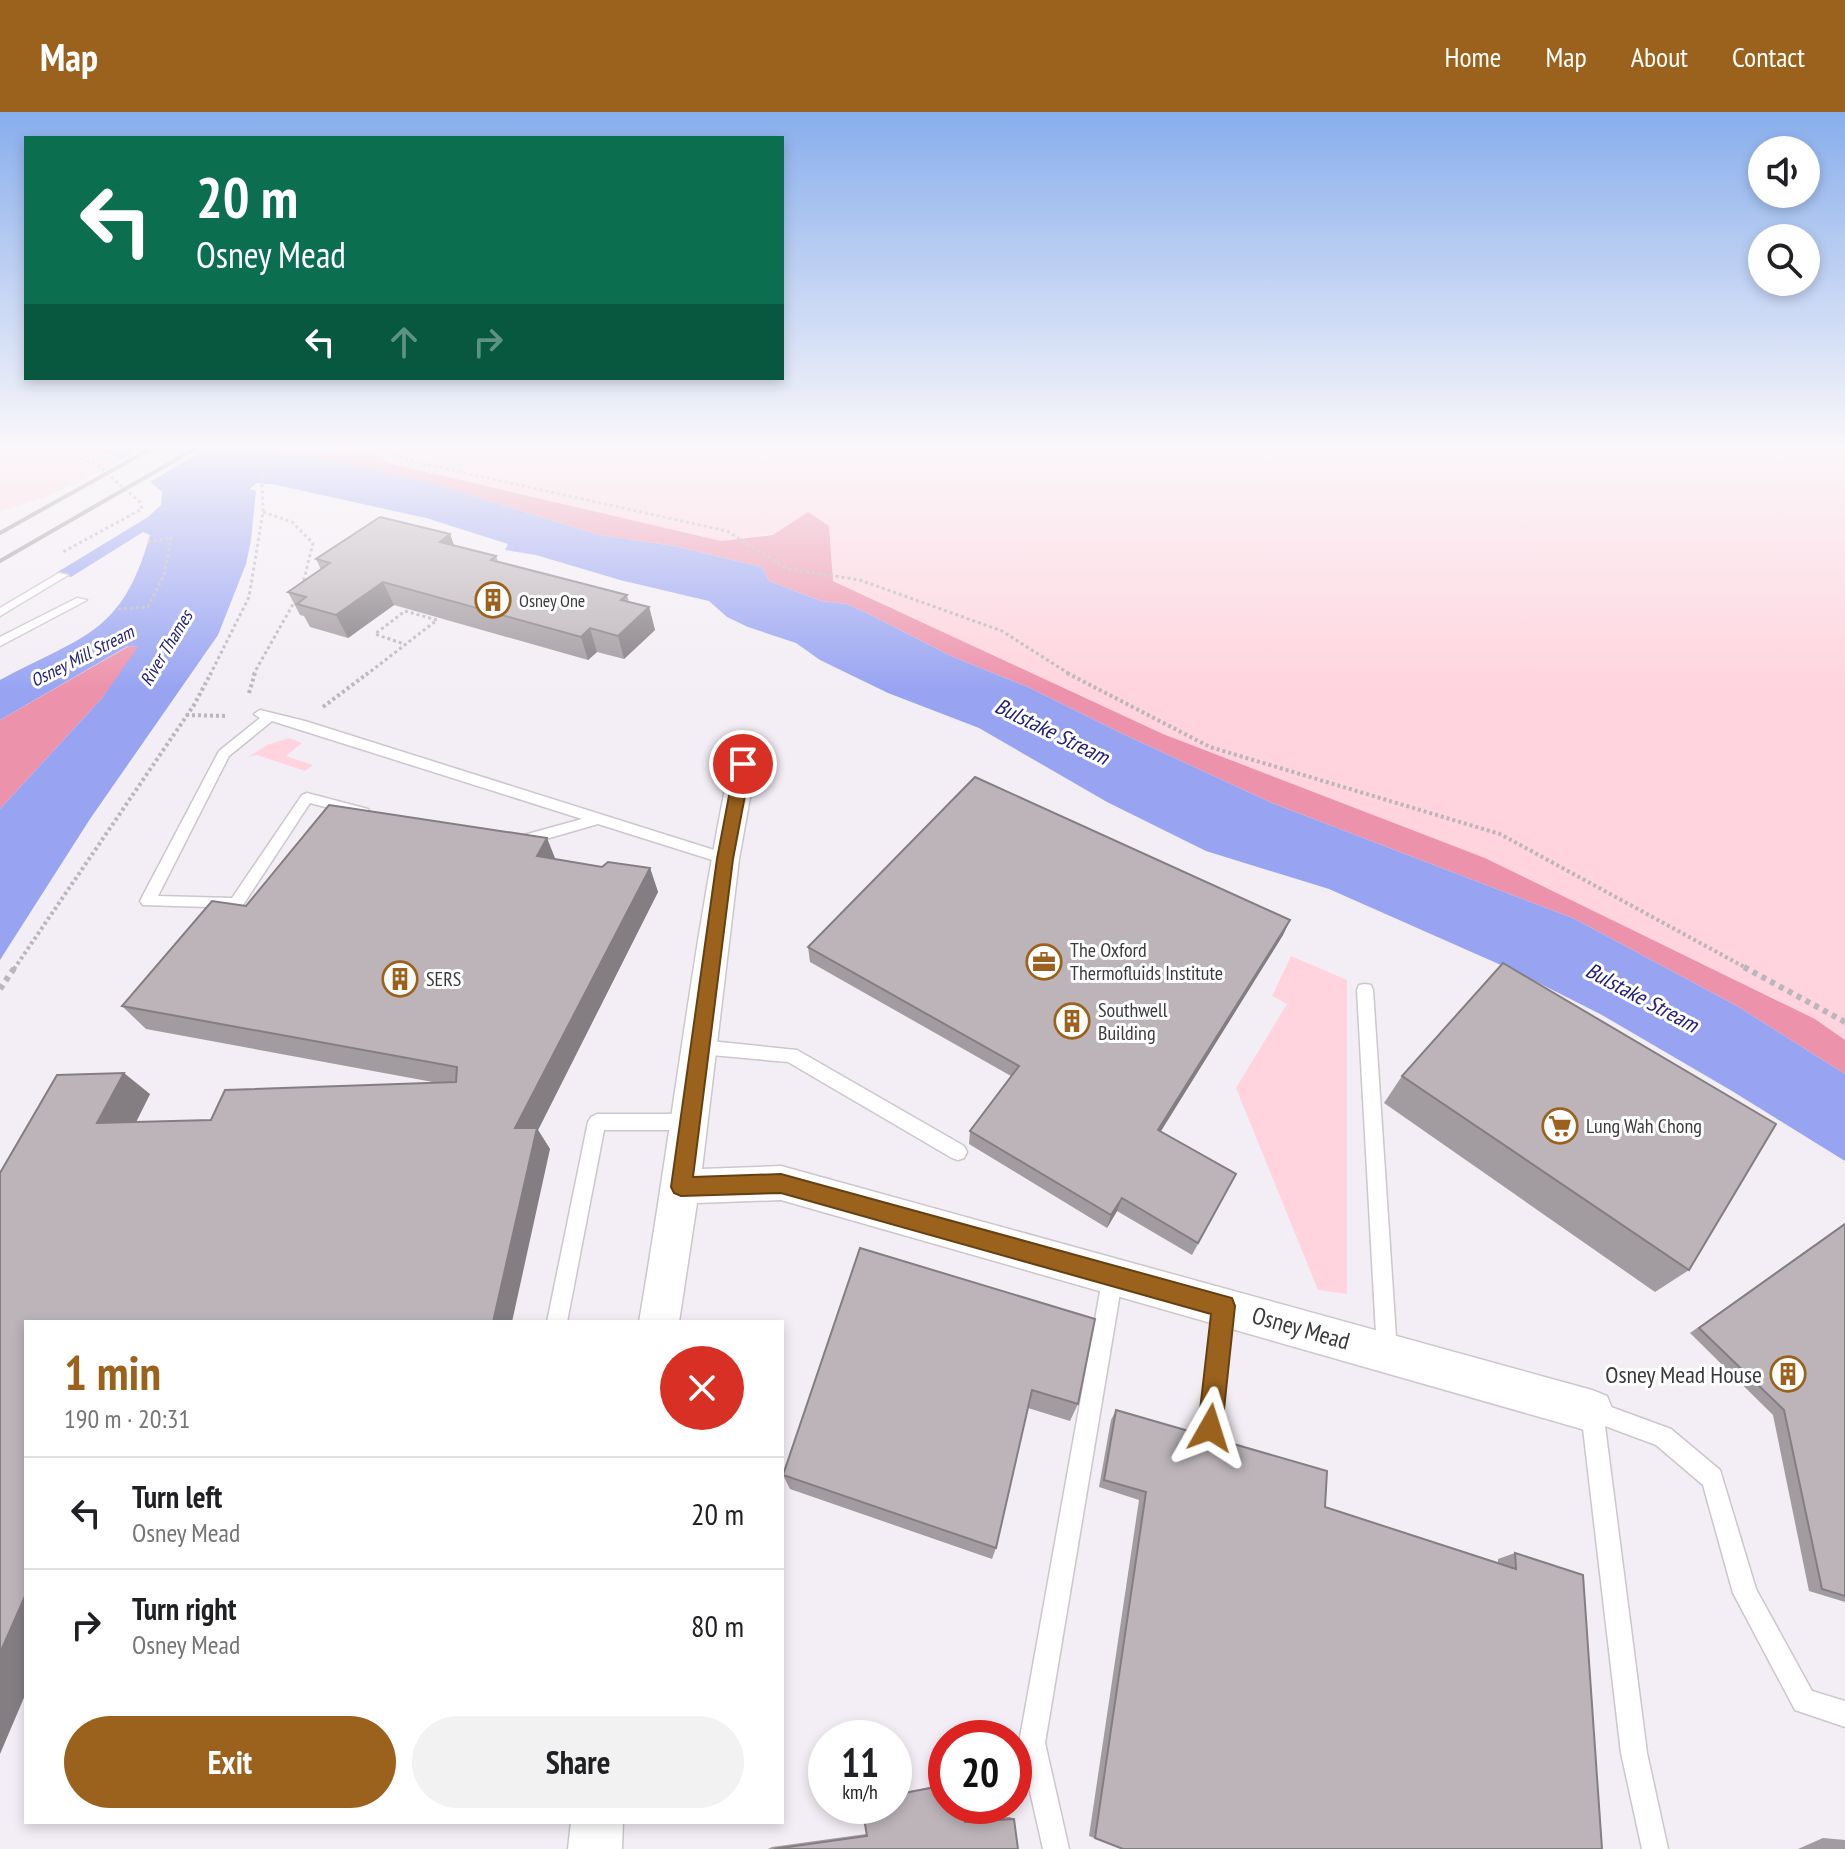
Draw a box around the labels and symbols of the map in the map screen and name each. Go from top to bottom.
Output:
building icon: Osney One [474,581,512,619]
place label: Osney One [519,589,585,612]
water label: River Thames [135,605,198,690]
water label: Osney Mill Stream [27,620,139,692]
water label: Bulstake Stream [991,691,1115,771]
pin [709,730,777,798]
place label: The Oxford Thermofluids Institute [1070,937,1223,986]
office icon: The Oxford Thermofluids Institute [1025,943,1063,981]
water label: Bulstake Stream [1581,956,1704,1039]
building icon: SERS [381,960,419,998]
place label: SERS [426,966,461,992]
place label: Southwell Building [1098,997,1168,1046]
building icon: Southwell Building [1053,1002,1091,1040]
supermarket icon: Lung Wah Chong [1541,1107,1579,1145]
place label: Lung Wah Chong [1586,1113,1702,1139]
street label: Osney Mead [1249,1299,1353,1357]
building icon: Osney Mead House [1769,1355,1807,1393]
place label: Osney Mead House [1605,1359,1762,1390]
position arrow [1168,1386,1252,1470]
speed limit sign: 20 [928,1720,1032,1824]

